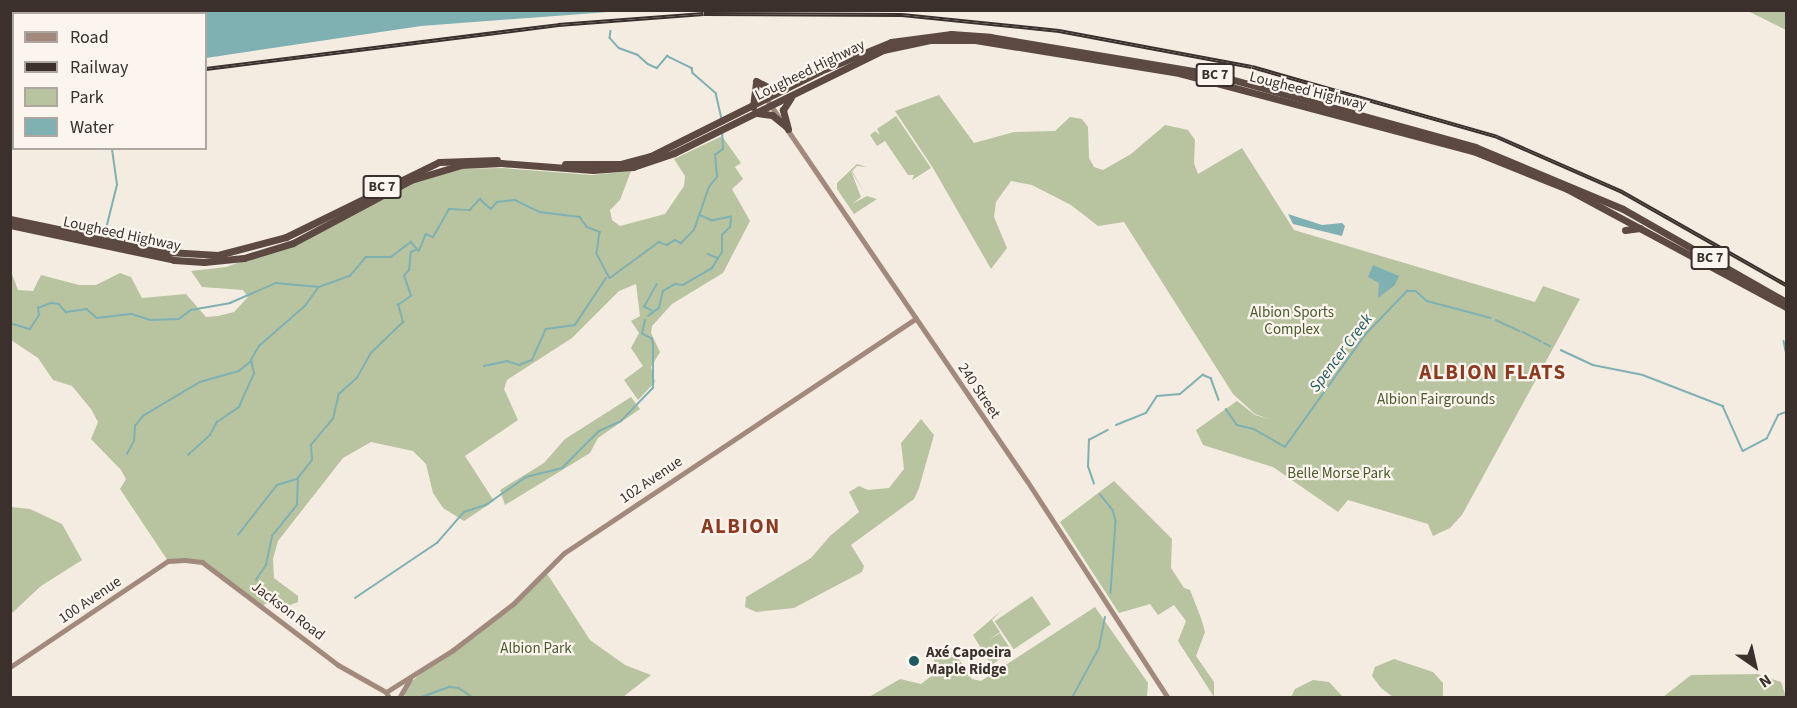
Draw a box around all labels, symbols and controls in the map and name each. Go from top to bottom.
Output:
legend [12,12,207,150]
text: Road [70,25,109,50]
street label: Lougheed Highway [752,36,868,104]
text: Railway [70,55,129,80]
road number: BC 7 [1196,64,1234,86]
street label: Lougheed Highway [1248,68,1368,114]
text: Park [70,85,104,110]
text: Water [70,115,114,140]
road number: BC 7 [362,176,401,198]
street label: Lougheed Highway [62,213,182,255]
road number: BC 7 [1690,247,1730,269]
park label: Albion Sports Complex [1250,303,1334,338]
water label: Spencer Creek [1305,310,1377,396]
district label: ALBION FLATS [1419,359,1567,385]
street label: 240 Street [954,360,1004,422]
park label: Albion Fairgrounds [1377,391,1495,409]
street label: 102 Avenue [616,453,686,507]
park label: Belle Morse Park [1287,465,1391,483]
district label: ALBION [701,513,781,539]
street label: 100 Avenue [55,573,125,627]
street label: Jackson Road [248,578,328,644]
north arrow [1725,636,1785,696]
park label: Albion Park [500,640,572,658]
place label: Axé Capoeira Maple Ridge [926,643,1011,678]
marker: Axé Capoeira Maple Ridge [907,654,921,668]
text: N [1755,669,1776,693]

